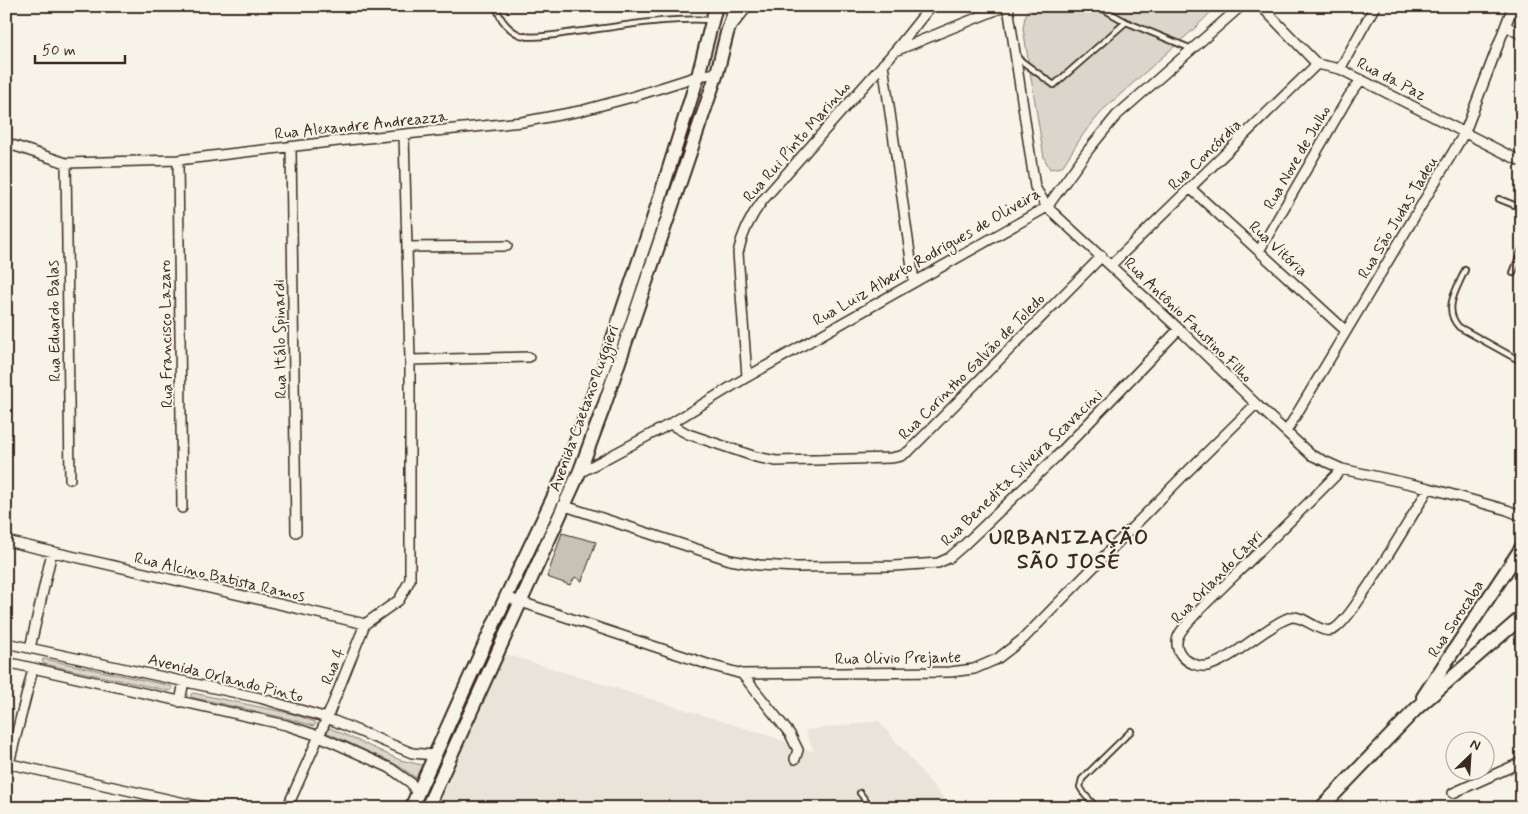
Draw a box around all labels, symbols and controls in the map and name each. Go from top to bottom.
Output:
scale bar [35,32,125,64]
text: 50 m [42,41,76,61]
street label: Rua da Paz [1353,53,1430,106]
street label: Rua Rui Pinto Marinho [739,77,856,207]
street label: Rua Nove de Julho [1259,102,1336,214]
street label: Rua Alexandre Andreazza [274,106,449,145]
street label: Rua Concórdia [1164,115,1246,195]
street label: Rua São Judas Tadeu [1353,152,1443,283]
street label: Rua Luiz Alberto Rodrigues de Oliveira [809,183,1045,332]
street label: Rua Vitória [1244,216,1312,282]
street label: Rua Antônio Faustino Filho [1119,253,1257,387]
street label: Rua Francisco Lazaro [155,259,178,408]
street label: Rua Eduardo Balas [43,260,66,382]
street label: Rua Itálo Spinardi [269,279,292,399]
street label: Rua Corintho Galvão de Toledo [894,289,1050,445]
street label: Avenida Caetano Ruggieri [545,322,625,495]
street label: Rua Benedita Silveira Scavacini [936,385,1108,551]
district label: URBANIZAÇÃO SÃO JOSÉ [989,524,1149,576]
street label: Rua Orlando Capri [1167,525,1268,629]
street label: Rua Alcino Batista Ramos [132,548,307,607]
street label: Rua Sorocaba [1423,576,1489,662]
street label: Rua 4 [317,645,350,688]
street label: Rua Olivio Prejante [835,647,961,670]
street label: Avenida Orlando Pinto [146,649,306,708]
north arrow [1446,732,1496,782]
text: N [1467,735,1483,755]

